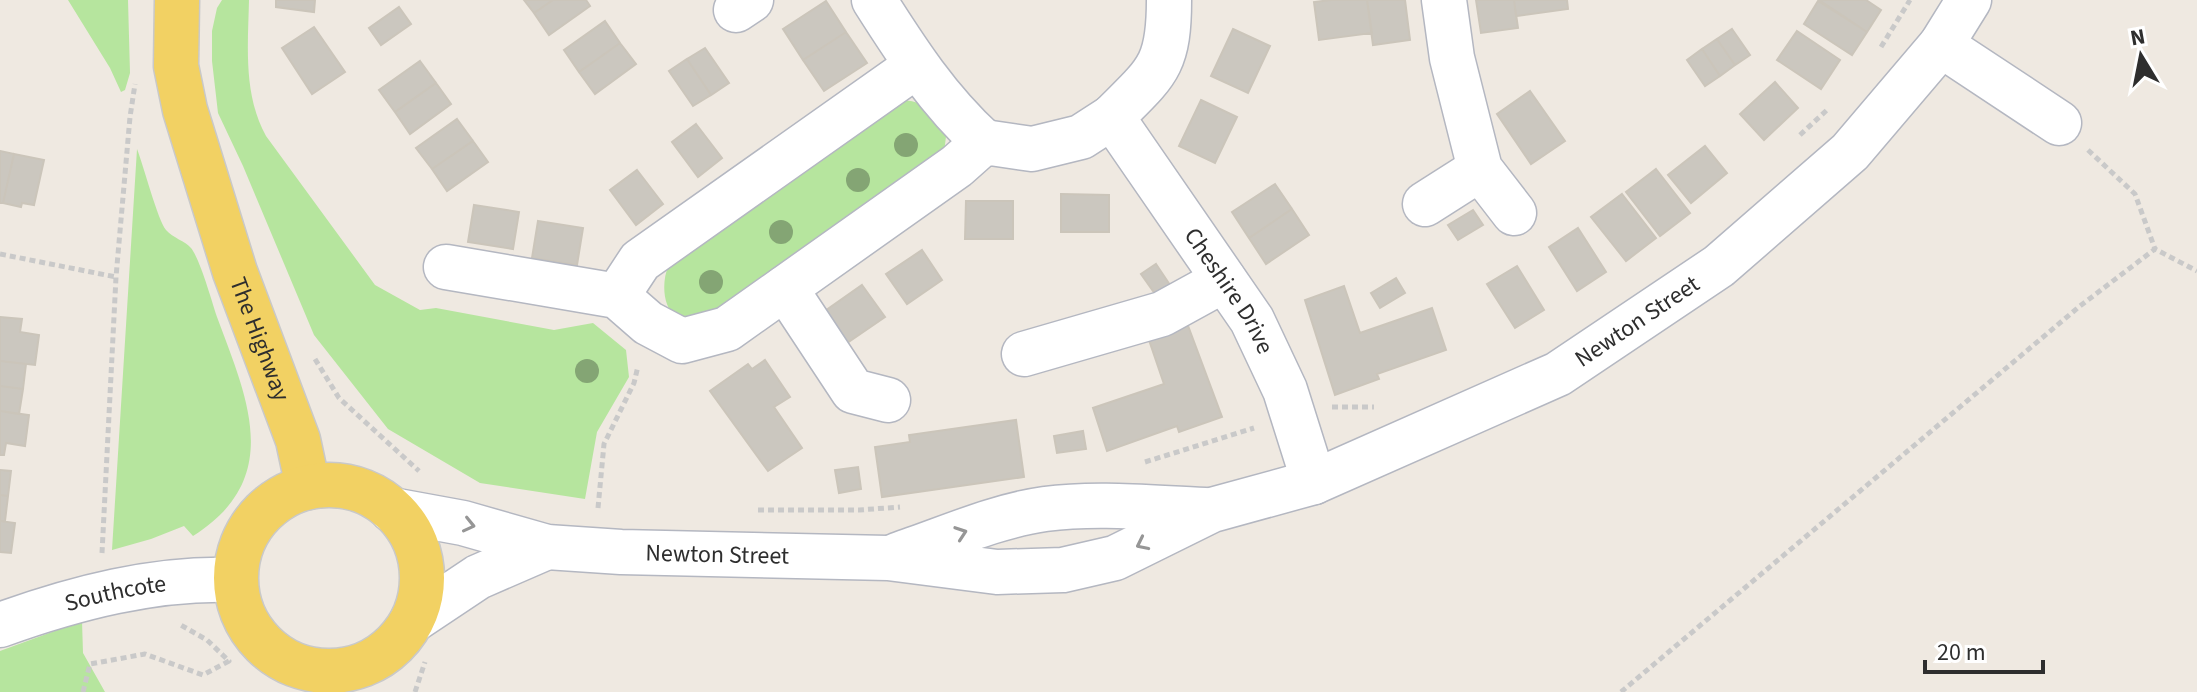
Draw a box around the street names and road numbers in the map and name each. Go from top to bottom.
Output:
street label: Cheshire Drive [1175,220,1282,360]
street label: Newton Street [1568,267,1707,376]
street label: The Highway [220,272,299,406]
street label: Newton Street [645,536,790,574]
street label: Southcote [61,566,168,621]

